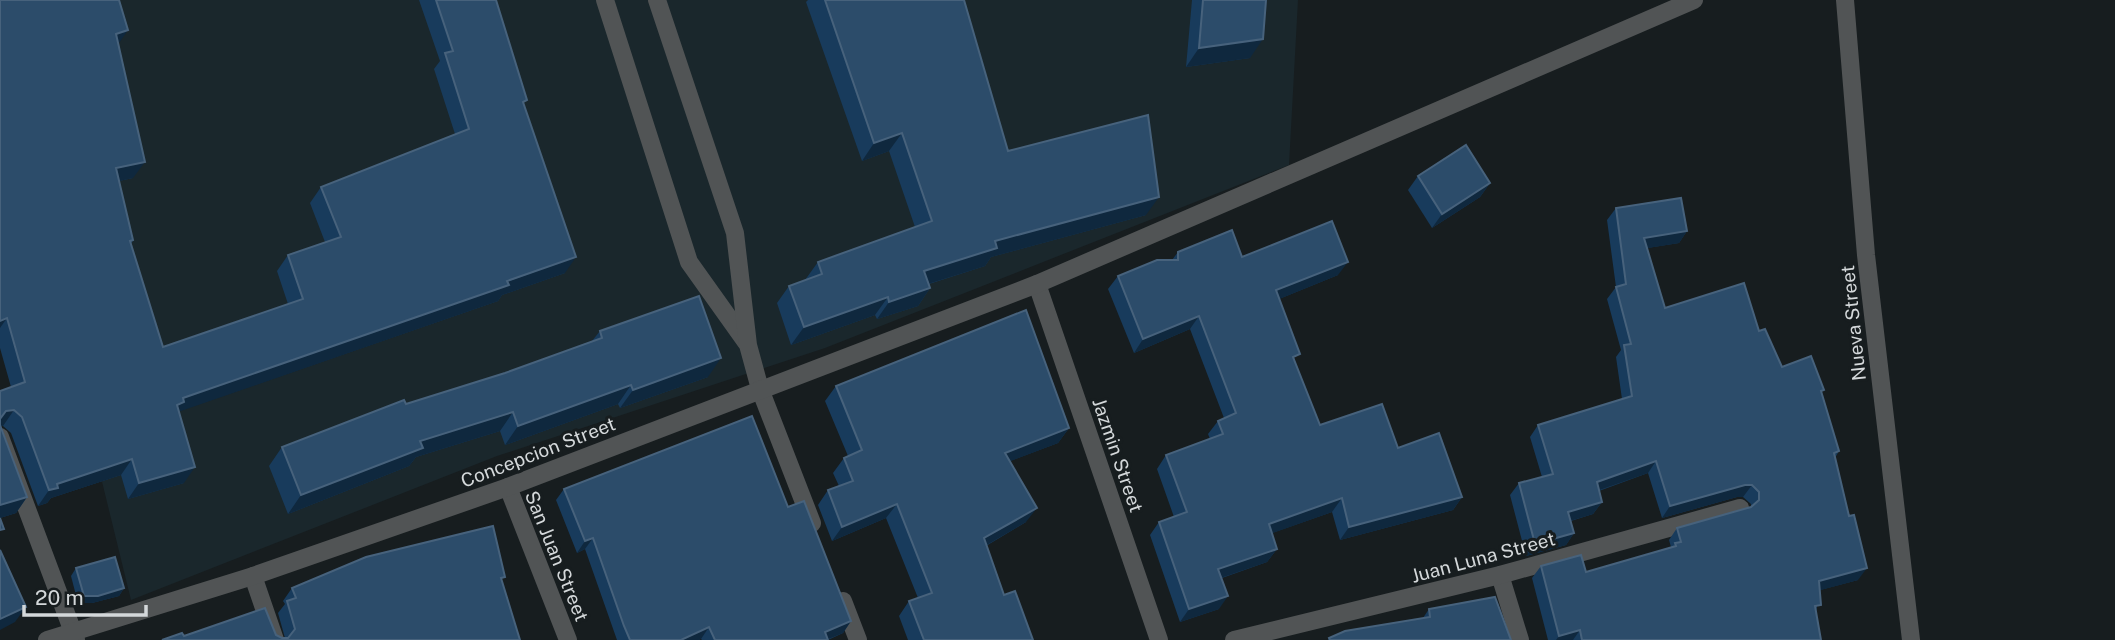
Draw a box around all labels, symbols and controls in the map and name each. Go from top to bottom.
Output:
street label: Nueva Street [1836,264,1870,382]
street label: Jazmin Street [1088,395,1148,515]
street label: Concepcion Street [458,412,618,492]
street label: San Juan Street [521,488,593,624]
street label: Juan Luna Street [1409,527,1557,587]
scale bar [24,574,147,618]
text: 20 m [35,585,84,610]

